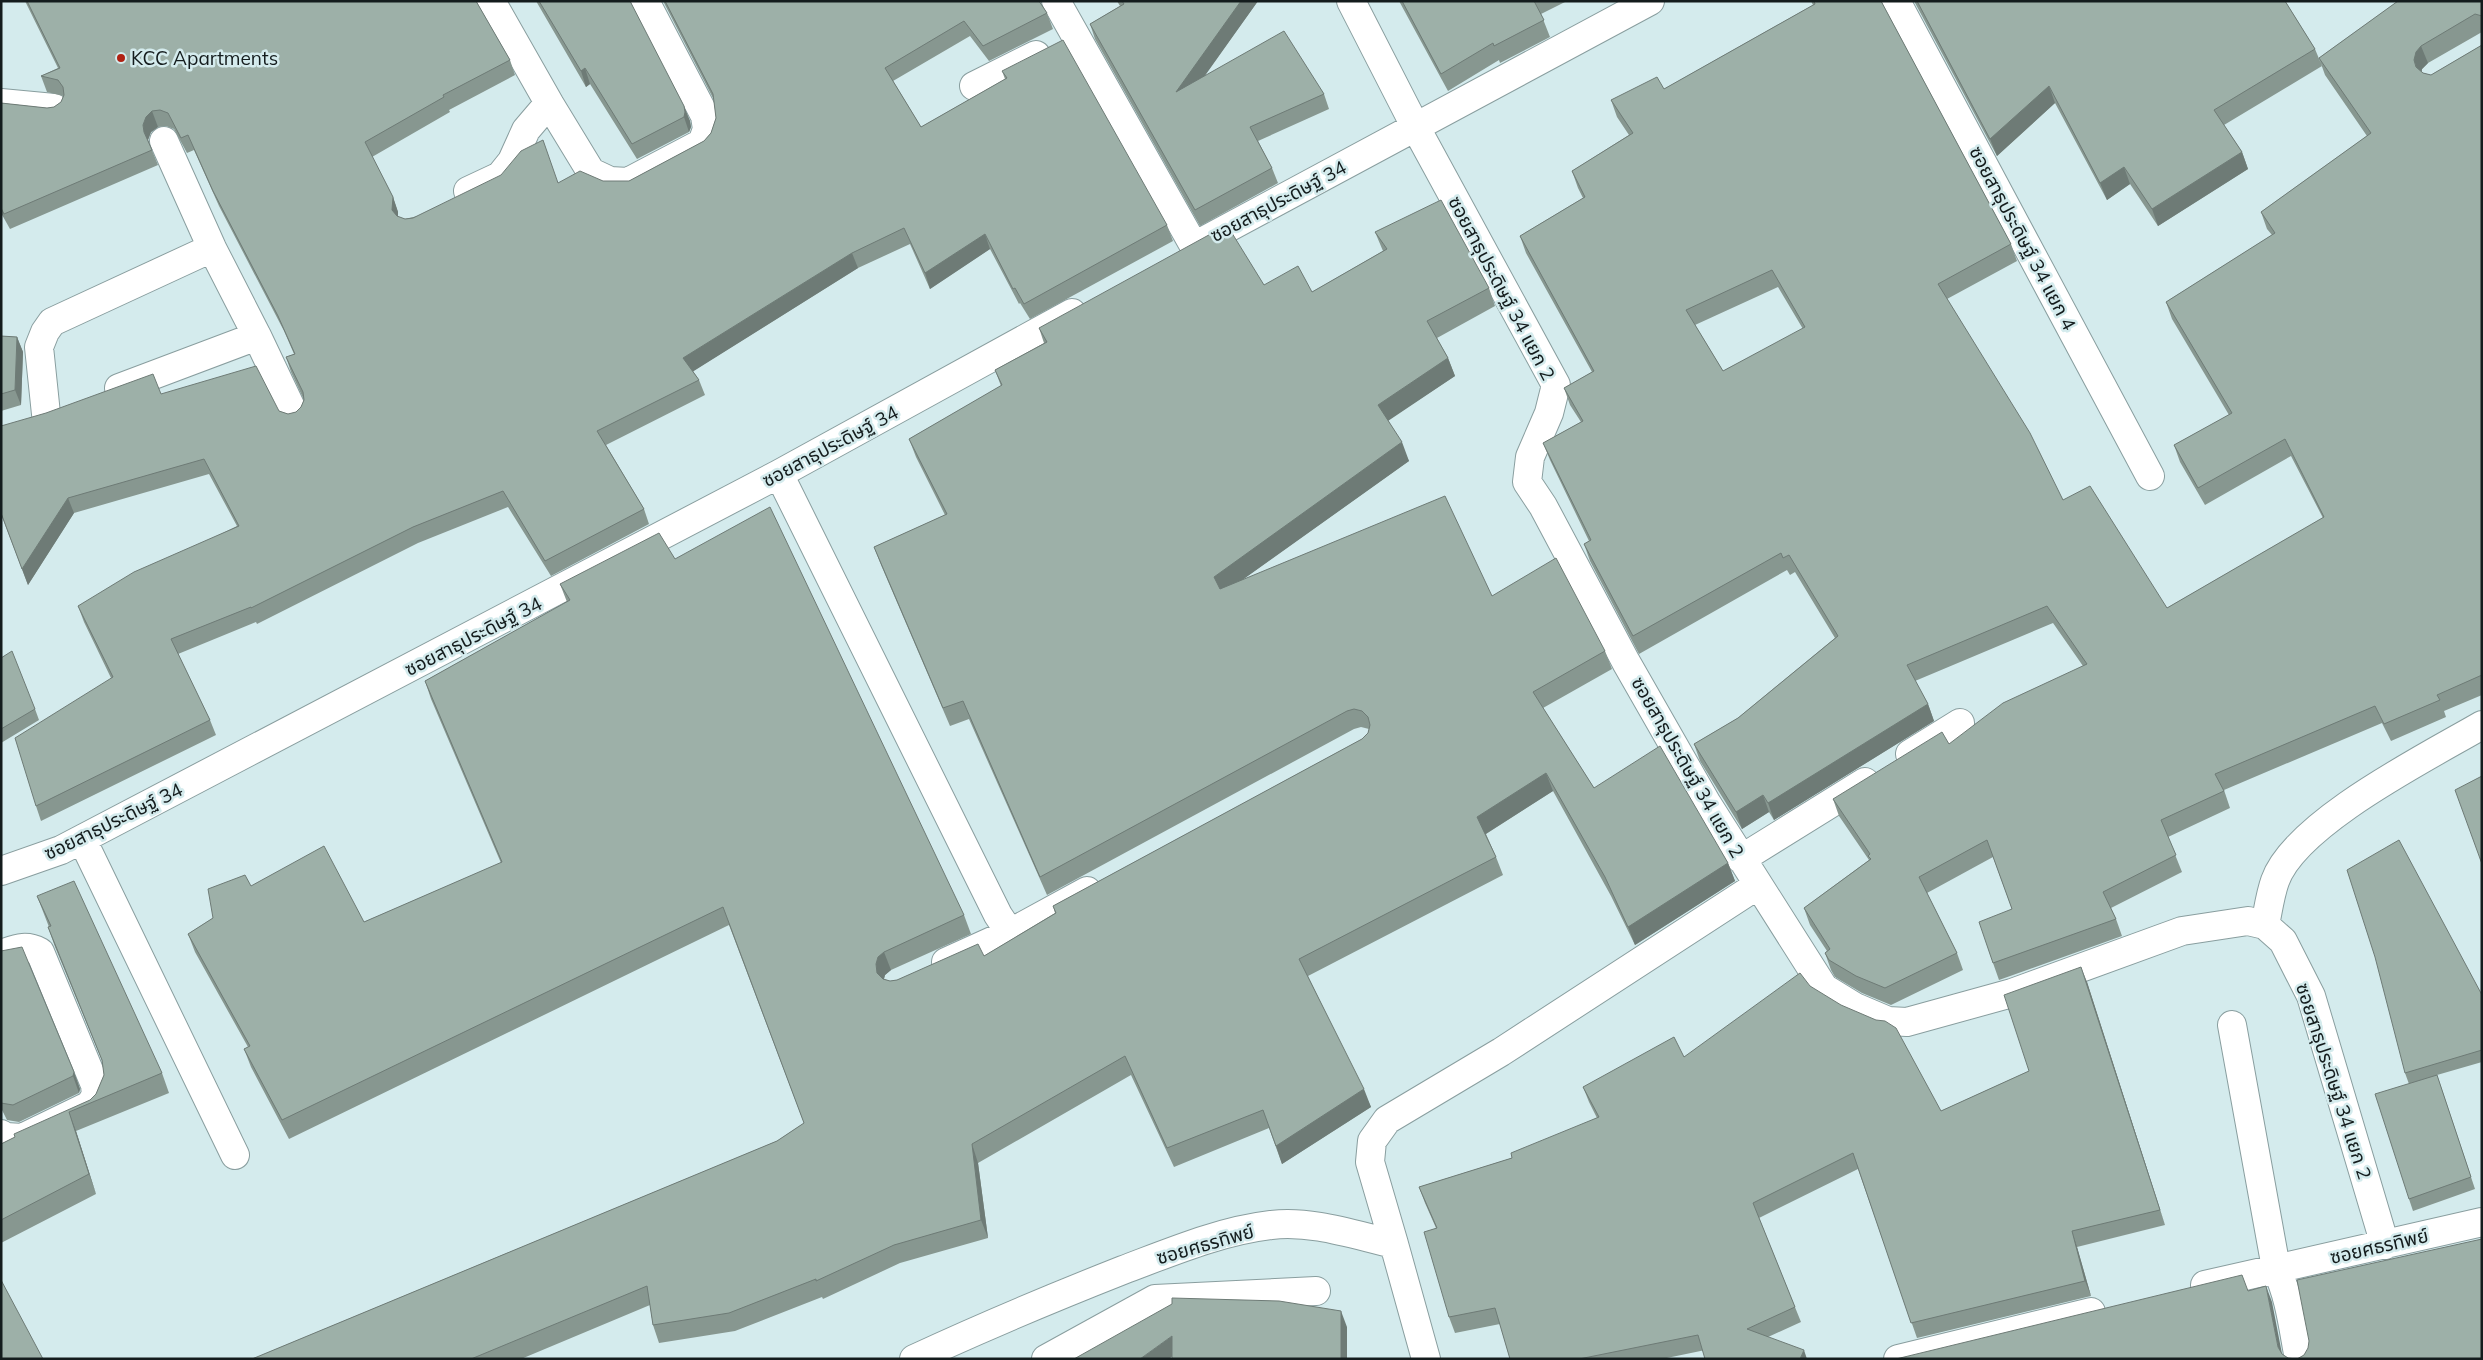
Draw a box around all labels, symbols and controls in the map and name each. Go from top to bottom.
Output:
place label: KCC Apartments [131,46,278,70]
marker: KCC Apartments [115,52,127,64]
street label: ซอยสาธุประดิษฐ์ 34 แยก 4 [1964,142,2082,334]
street label: ซอยสาธุประดิษฐ์ 34 [1206,155,1350,247]
street label: ซอยสาธุประดิษฐ์ 34 แยก 2 [1443,192,1561,384]
street label: ซอยสาธุประดิษฐ์ 34 [758,400,902,492]
street label: ซอยสาธุประดิษฐ์ 34 [400,591,546,681]
street label: ซอยสาธุประดิษฐ์ 34 แยก 2 [1626,672,1750,862]
street label: ซอยสาธุประดิษฐ์ 34 [40,777,186,865]
street label: ซอยสาธุประดิษฐ์ 34 แยก 2 [2291,980,2377,1182]
street label: ซอยศธรทิพย์ [1153,1219,1257,1269]
street label: ซอยศธรทิพย์ [2327,1223,2431,1269]

